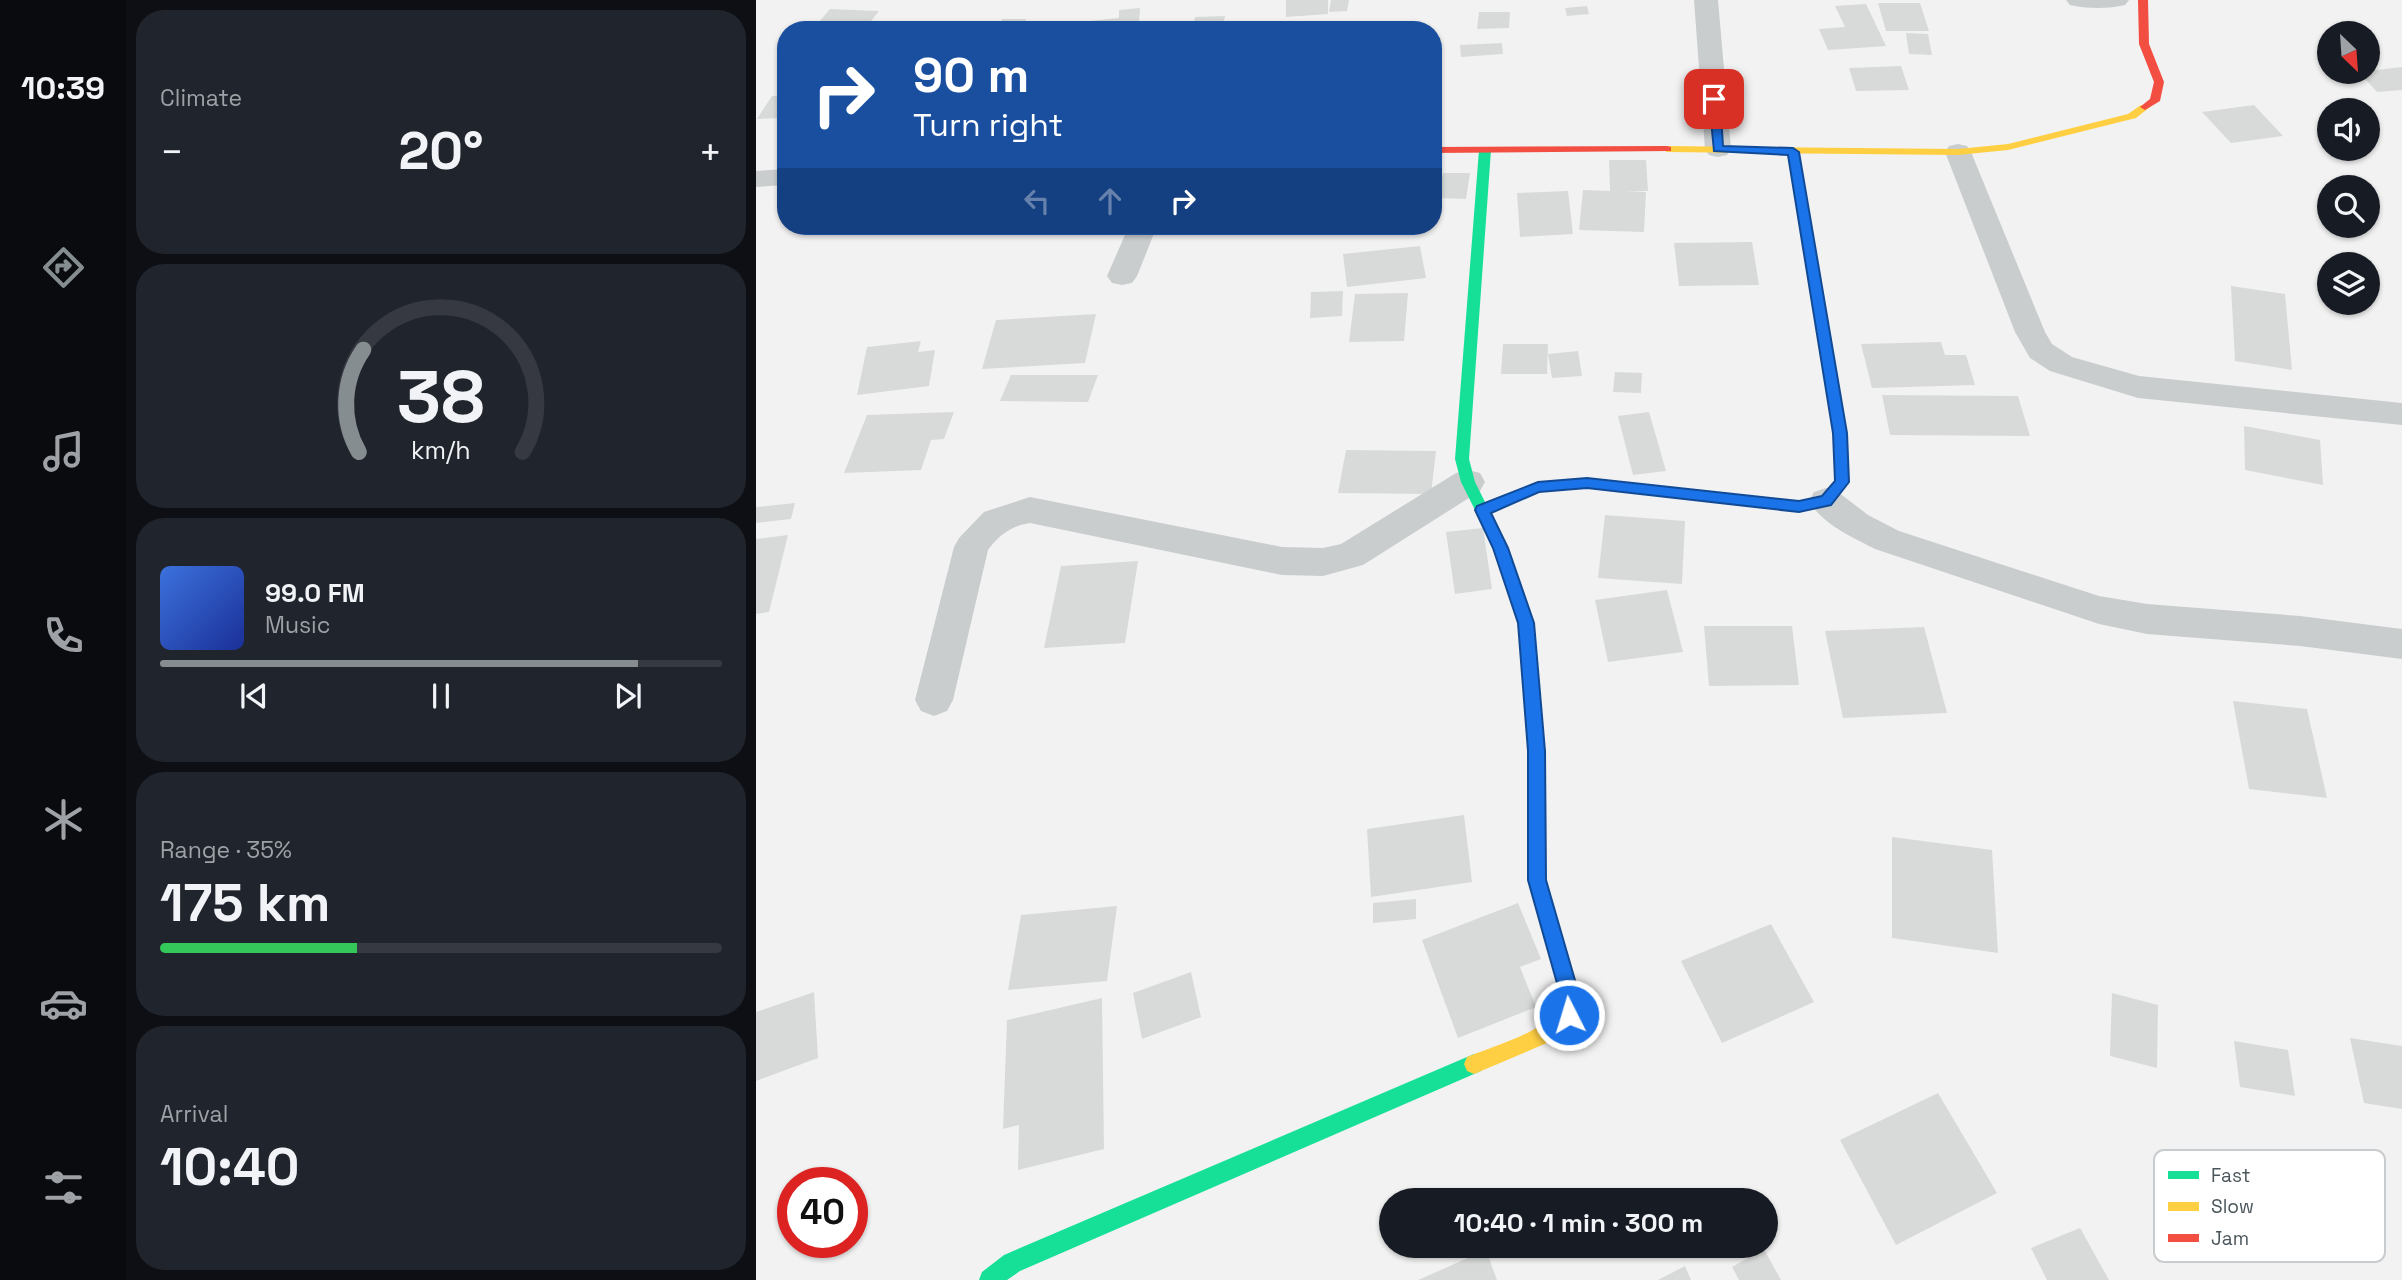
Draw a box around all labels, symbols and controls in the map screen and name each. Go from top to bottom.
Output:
north arrow [2317,21,2380,84]
map controls [2317,21,2380,315]
text: 90 m [913,44,1029,106]
icon: right [798,49,889,140]
text: 10:39 [21,68,105,108]
pin [1684,69,1744,129]
icon: arrive [1695,80,1733,118]
text: Climate [160,83,242,113]
button: sound [2317,98,2380,161]
text: Turn right [913,105,1063,145]
text: 20° [398,118,484,184]
text: − [160,128,184,176]
text: + [698,128,722,176]
button: search [2317,175,2380,238]
icon: left [1018,182,1056,220]
icon: ahead [1091,182,1129,220]
icon: right [1164,182,1202,220]
icon: directions [39,243,88,292]
button: layers [2317,252,2380,315]
text: 38 [397,350,485,443]
icon: music [39,427,88,476]
text: km/h [411,434,471,466]
text: 99.0 FM [265,576,365,610]
text: Music [265,610,330,640]
icon: phone [39,611,88,660]
icon: previous [235,677,273,715]
icon: pause [422,677,460,715]
icon: next [609,677,647,715]
icon: climate [39,795,88,844]
text: Range · 35% [160,835,292,865]
text: 175 km [160,870,330,936]
position arrow [1532,978,1606,1052]
icon: car [39,979,88,1028]
text: Arrival [160,1099,228,1129]
text: 10:40 [160,1134,299,1200]
legend [2154,1150,2385,1262]
icon: filters [39,1163,88,1212]
text: Fast [2211,1163,2251,1188]
speed limit sign: 40 [777,1167,868,1258]
text: Slow [2211,1194,2254,1219]
text: 10:40 · 1 min · 300 m [1454,1206,1703,1240]
text: Jam [2211,1226,2249,1251]

